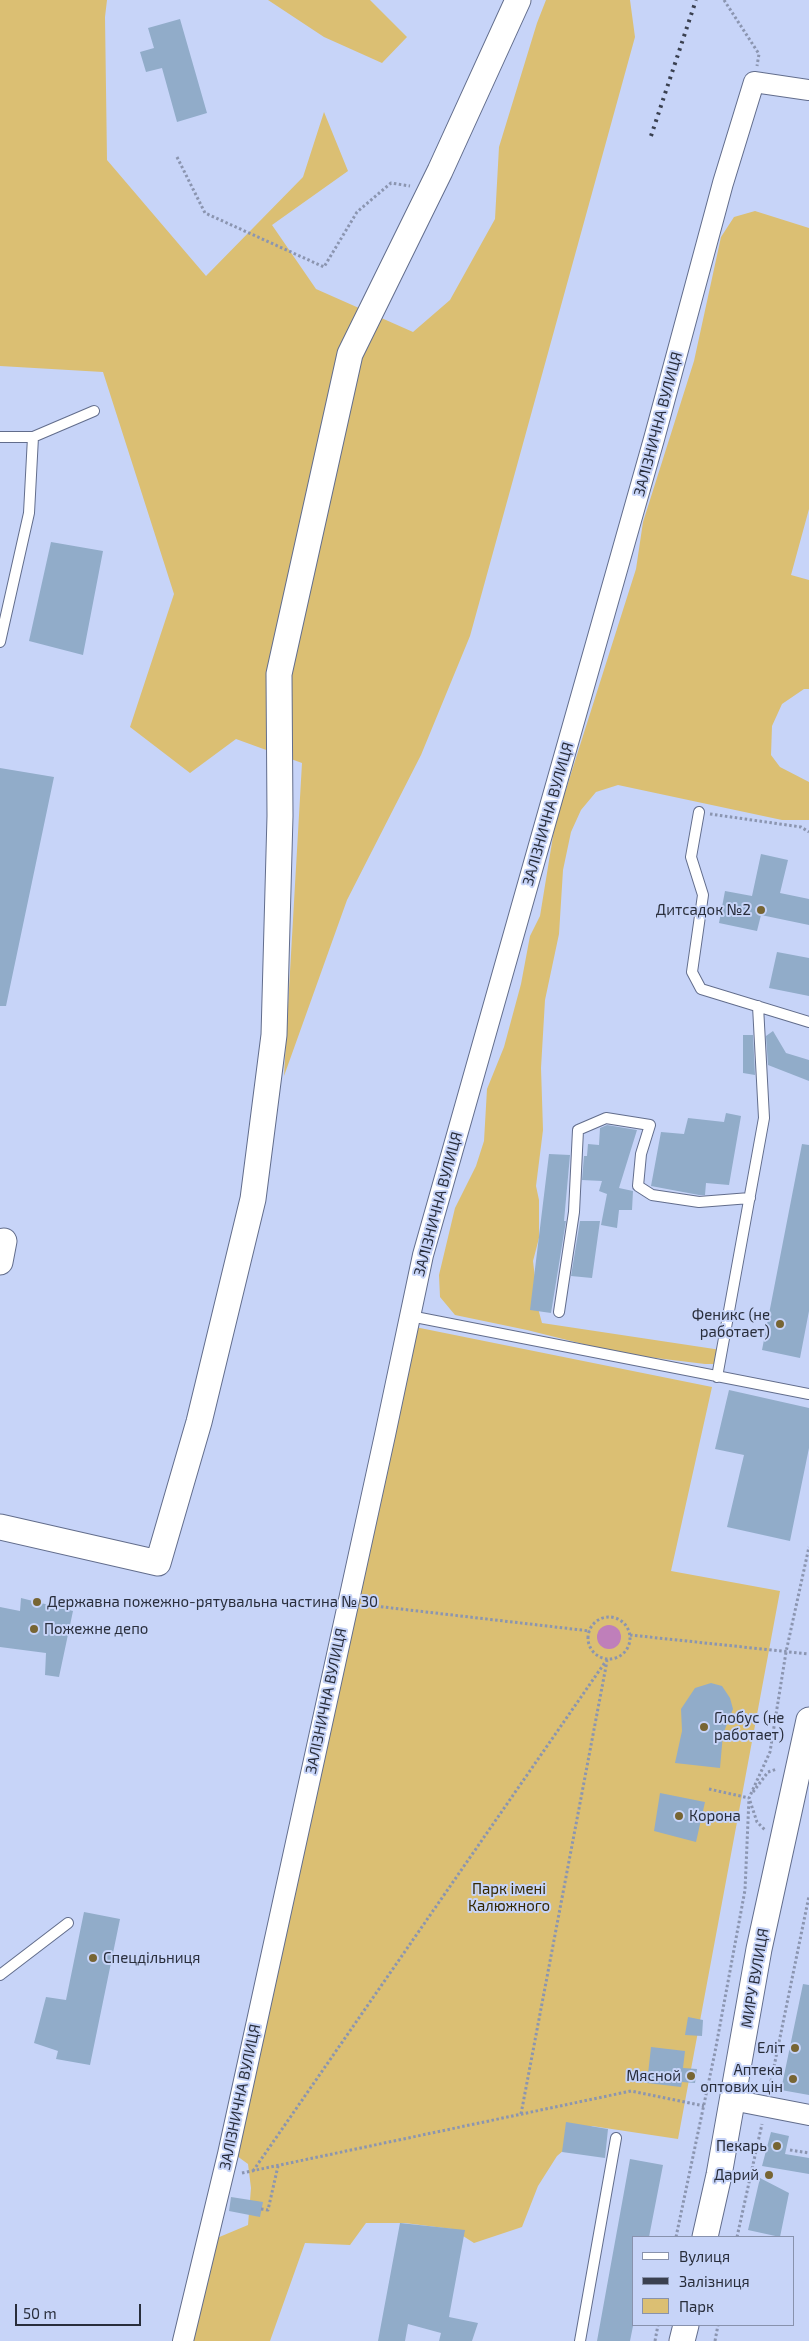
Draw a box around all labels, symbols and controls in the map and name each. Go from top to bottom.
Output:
street label: ЗАЛІЗНИЧНА ВУЛИЦЯ [630,350,686,498]
street label: ЗАЛІЗНИЧНА ВУЛИЦЯ [519,740,577,888]
place label: Дитсадок №2 [656,901,751,919]
marker: Дитсадок №2 [755,904,767,916]
street label: ЗАЛІЗНИЧНА ВУЛИЦЯ [410,1130,466,1278]
place label: Феникс (не работает) [692,1306,770,1341]
marker: Феникс (не работает) [774,1318,786,1330]
place label: Державна пожежно-рятувальна частина № 30 [47,1593,378,1611]
marker: Державна пожежно-рятувальна частина № 30 [31,1596,43,1608]
place label: Пожежне депо [44,1620,148,1638]
marker: Пожежне депо [28,1623,40,1635]
street label: ЗАЛІЗНИЧНА ВУЛИЦЯ [302,1626,350,1776]
place label: Глобус (не работает) [714,1709,784,1744]
marker: Глобус (не работает) [698,1721,710,1733]
place label: Корона [689,1807,741,1825]
marker: Корона [673,1810,685,1822]
park label: Парк імені Калюжного [468,1880,550,1915]
street label: МИРУ ВУЛИЦЯ [737,1927,773,2029]
place label: Спецдільниця [103,1949,201,1967]
marker: Спецдільниця [87,1952,99,1964]
street label: ЗАЛІЗНИЧНА ВУЛИЦЯ [216,2022,264,2172]
place label: Еліт [757,2039,785,2057]
marker: Еліт [789,2042,801,2054]
place label: Аптека оптових цін [700,2061,783,2096]
place label: Мясной [626,2067,681,2085]
marker: Мясной [685,2070,697,2082]
marker: Аптека оптових цін [787,2073,799,2085]
place label: Пекарь [716,2137,767,2155]
marker: Пекарь [771,2140,783,2152]
place label: Дарий [714,2166,759,2184]
marker: Дарий [763,2169,775,2181]
legend [632,2236,794,2326]
text: Вулиця [679,2247,730,2265]
text: Залізниця [679,2272,750,2290]
scale bar [18,2294,144,2326]
text: Парк [679,2297,714,2315]
text: 50 m [23,2304,57,2322]

